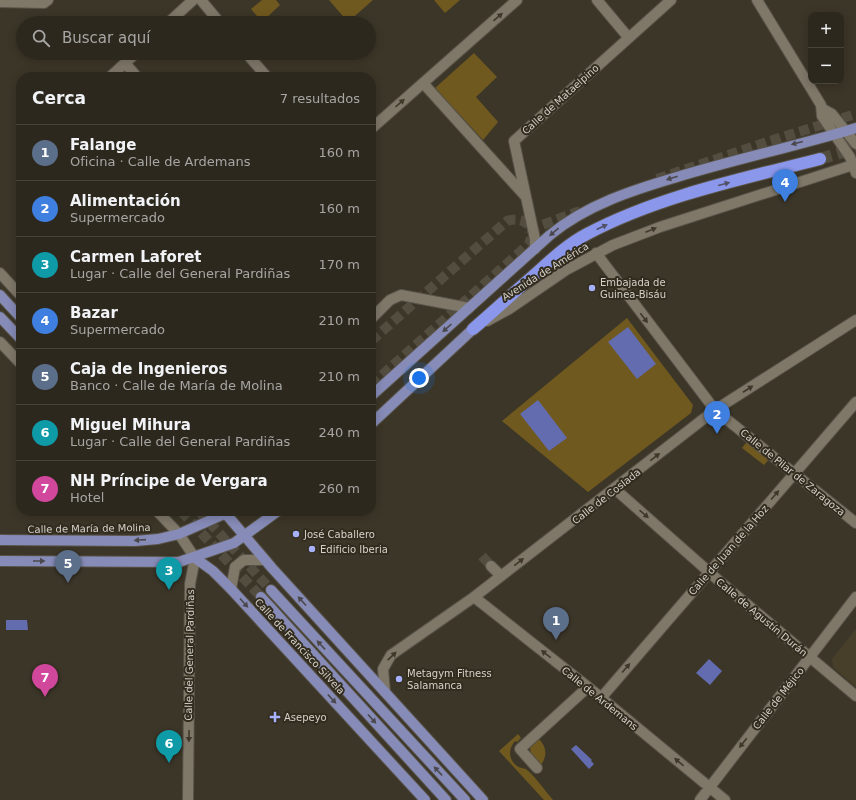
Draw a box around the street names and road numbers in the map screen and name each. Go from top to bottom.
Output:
street label: Calle de Mataelpino [520,62,601,137]
street label: Avenida de América [500,240,591,303]
street label: Calle de Pilar de Zaragoza [738,427,847,518]
street label: Calle de Coslada [570,466,643,526]
street label: Calle de Juan de la Hoz [686,503,770,597]
street label: Calle de María de Molina [27,522,151,535]
street label: Calle de Agustín Durán [714,576,809,659]
street label: Calle del General Pardiñas [183,589,196,721]
street label: Calle de Francisco Silvela [252,596,347,696]
street label: Calle de Ardemans [560,664,640,732]
street label: Calle de Méjico [751,665,806,731]

